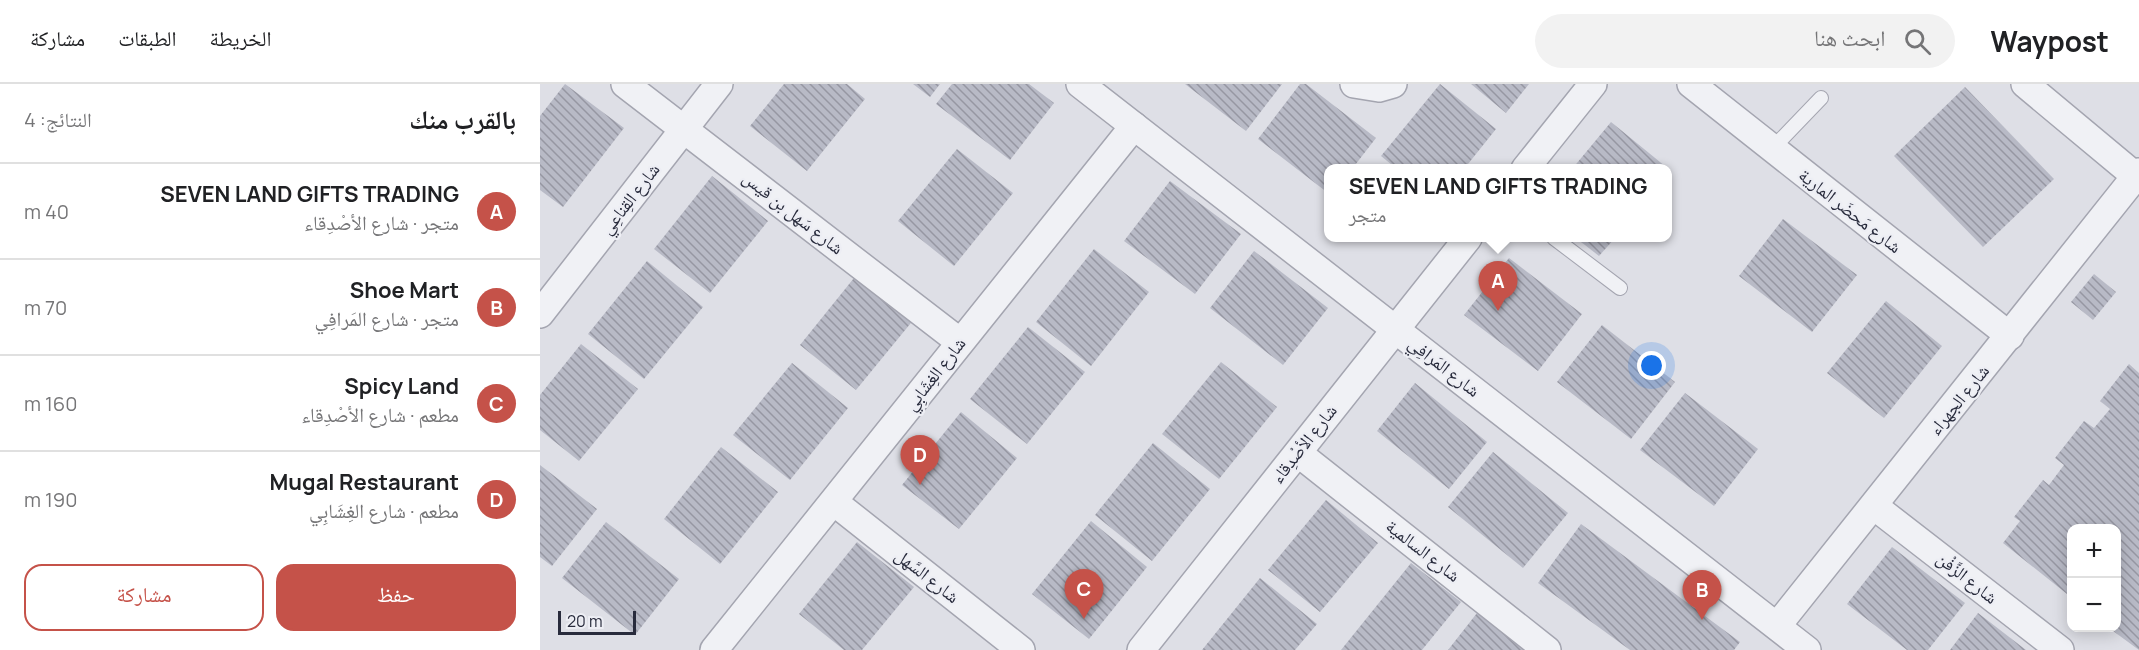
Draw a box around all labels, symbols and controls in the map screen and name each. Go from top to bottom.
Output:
search box [1535,14,1955,68]
text: Waypost [1991,22,2109,60]
text: ابحث هنا [1814,23,1886,53]
text: مشاركة [30,24,85,52]
text: الطبقات [118,24,177,52]
text: الخريطة [210,24,271,52]
icon: search [1901,25,1934,58]
text: بالقرب منك [409,101,516,137]
text: النتائج: 4 [24,106,92,133]
street label: شارع القِناعِي [594,158,667,241]
street label: شارع مَحضَر المارية [1794,163,1907,258]
popup [1324,164,1672,242]
street label: شارع سَهل بن قيس [738,165,849,259]
text: SEVEN LAND GIFTS TRADING [1349,171,1647,201]
text: SEVEN LAND GIFTS TRADING [160,179,459,209]
text: 40 m [24,198,69,225]
text: A [490,198,503,225]
text: متجر [1349,201,1386,228]
text: متجر · شارع الأصْدِقاء [304,209,459,236]
pin: A [1478,262,1518,311]
text: Shoe Mart [350,275,459,305]
text: 70 m [24,294,67,321]
text: B [490,294,503,321]
text: متجر · شارع المَرافِي [314,305,459,332]
street label: شارع المَرافِي [1402,331,1485,405]
street label: شارع الغِشَابِي [898,332,973,417]
your location [1637,351,1666,380]
street label: شارع الجهراء [1922,359,1994,440]
text: Spicy Land [344,371,459,401]
text: 160 m [24,390,77,417]
text: C [489,390,504,417]
street label: شارع الأصْدِقاء [1265,399,1342,488]
text: مطعم · شارع الأصْدِقاء [301,401,459,428]
pin: D [900,436,940,485]
text: Mugal Restaurant [270,467,459,497]
text: 190 m [24,486,77,513]
text: D [490,486,504,513]
text: مطعم · شارع الغِشَابِي [309,497,459,524]
street label: شارع السالمية [1381,514,1466,587]
map controls [2067,524,2121,632]
button: + [2067,524,2121,578]
street label: شارع السَّهل [891,543,965,608]
street label: شارع الزَّفْن [1932,546,2003,609]
button: مشاركة [24,564,264,631]
button: حفظ [276,564,516,631]
pin: C [1064,570,1104,619]
pin: B [1682,570,1722,620]
button: − [2067,578,2121,632]
scale bar [558,608,636,636]
text: 20 m [567,610,603,632]

